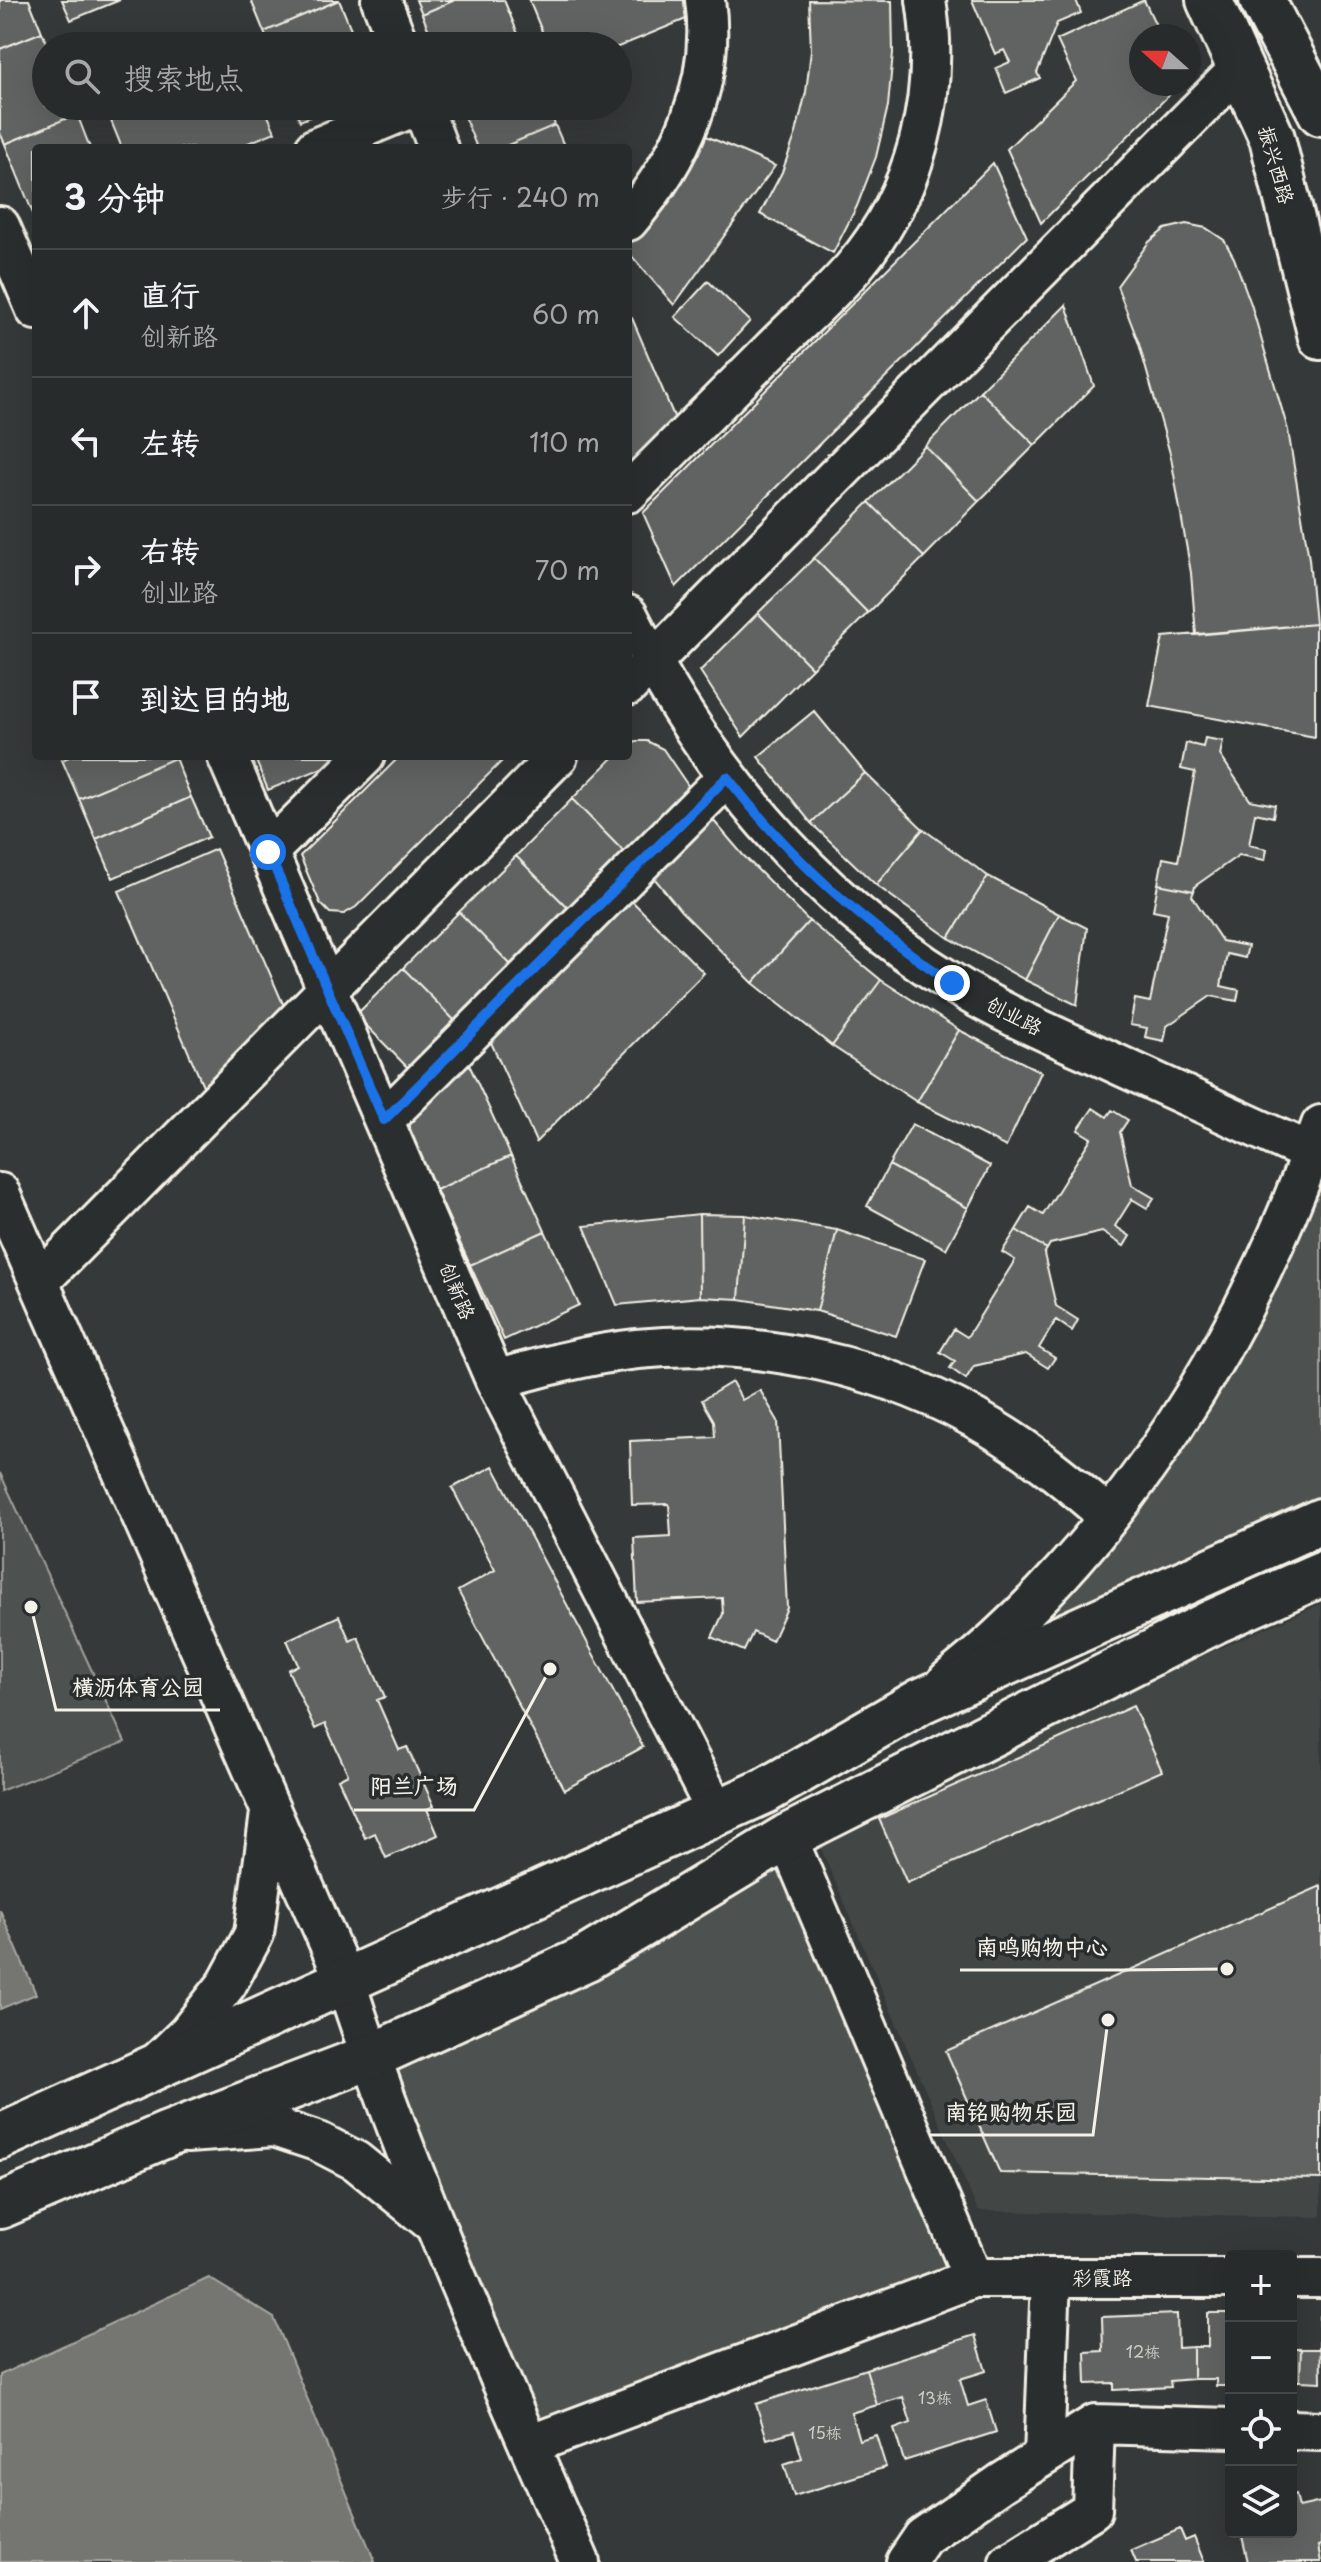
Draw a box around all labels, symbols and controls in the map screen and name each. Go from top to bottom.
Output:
north arrow [1129,24,1201,96]
search box [32,32,632,120]
icon: search [60,54,104,98]
text: 搜索地点 [124,54,244,99]
street label: 振兴西路 [1252,122,1303,208]
text: 3 分钟 [64,170,165,222]
text: 步行 · 240 m [441,177,600,216]
text: 直行 [140,271,200,316]
icon: ahead [64,291,108,335]
text: 60 m [532,294,600,333]
text: 创新路 [140,316,218,355]
icon: left [64,419,108,463]
text: 左转 [140,419,200,464]
text: 110 m [529,422,600,461]
text: 右转 [140,527,200,572]
icon: right [64,547,108,591]
text: 70 m [535,550,600,589]
text: 创业路 [140,572,218,611]
icon: arrive [64,675,108,719]
text: 到达目的地 [140,675,290,720]
route start [250,834,286,870]
route end [934,965,970,1001]
street label: 创业路 [981,988,1049,1043]
street label: 创新路 [432,1257,484,1325]
callout: 横沥体育公园 [56,1664,220,1710]
text: 横沥体育公园 [72,1669,204,1702]
callout: 阳兰广场 [354,1764,474,1810]
text: 阳兰广场 [370,1768,458,1801]
callout: 南鸣购物中心 [960,1924,1124,1970]
text: 南鸣购物中心 [976,1929,1108,1962]
callout: 南铭购物乐园 [929,2089,1093,2135]
text: 南铭购物乐园 [945,2094,1077,2127]
map controls [1225,2250,1297,2538]
button: + [1225,2250,1297,2322]
street label: 彩霞路 [1072,2262,1133,2292]
button: − [1225,2322,1297,2394]
house number: 12栋 [1126,2339,1160,2363]
house number: 13栋 [918,2385,952,2409]
button: locate [1225,2394,1297,2466]
house number: 15栋 [808,2420,842,2444]
button: layers [1225,2466,1297,2538]

